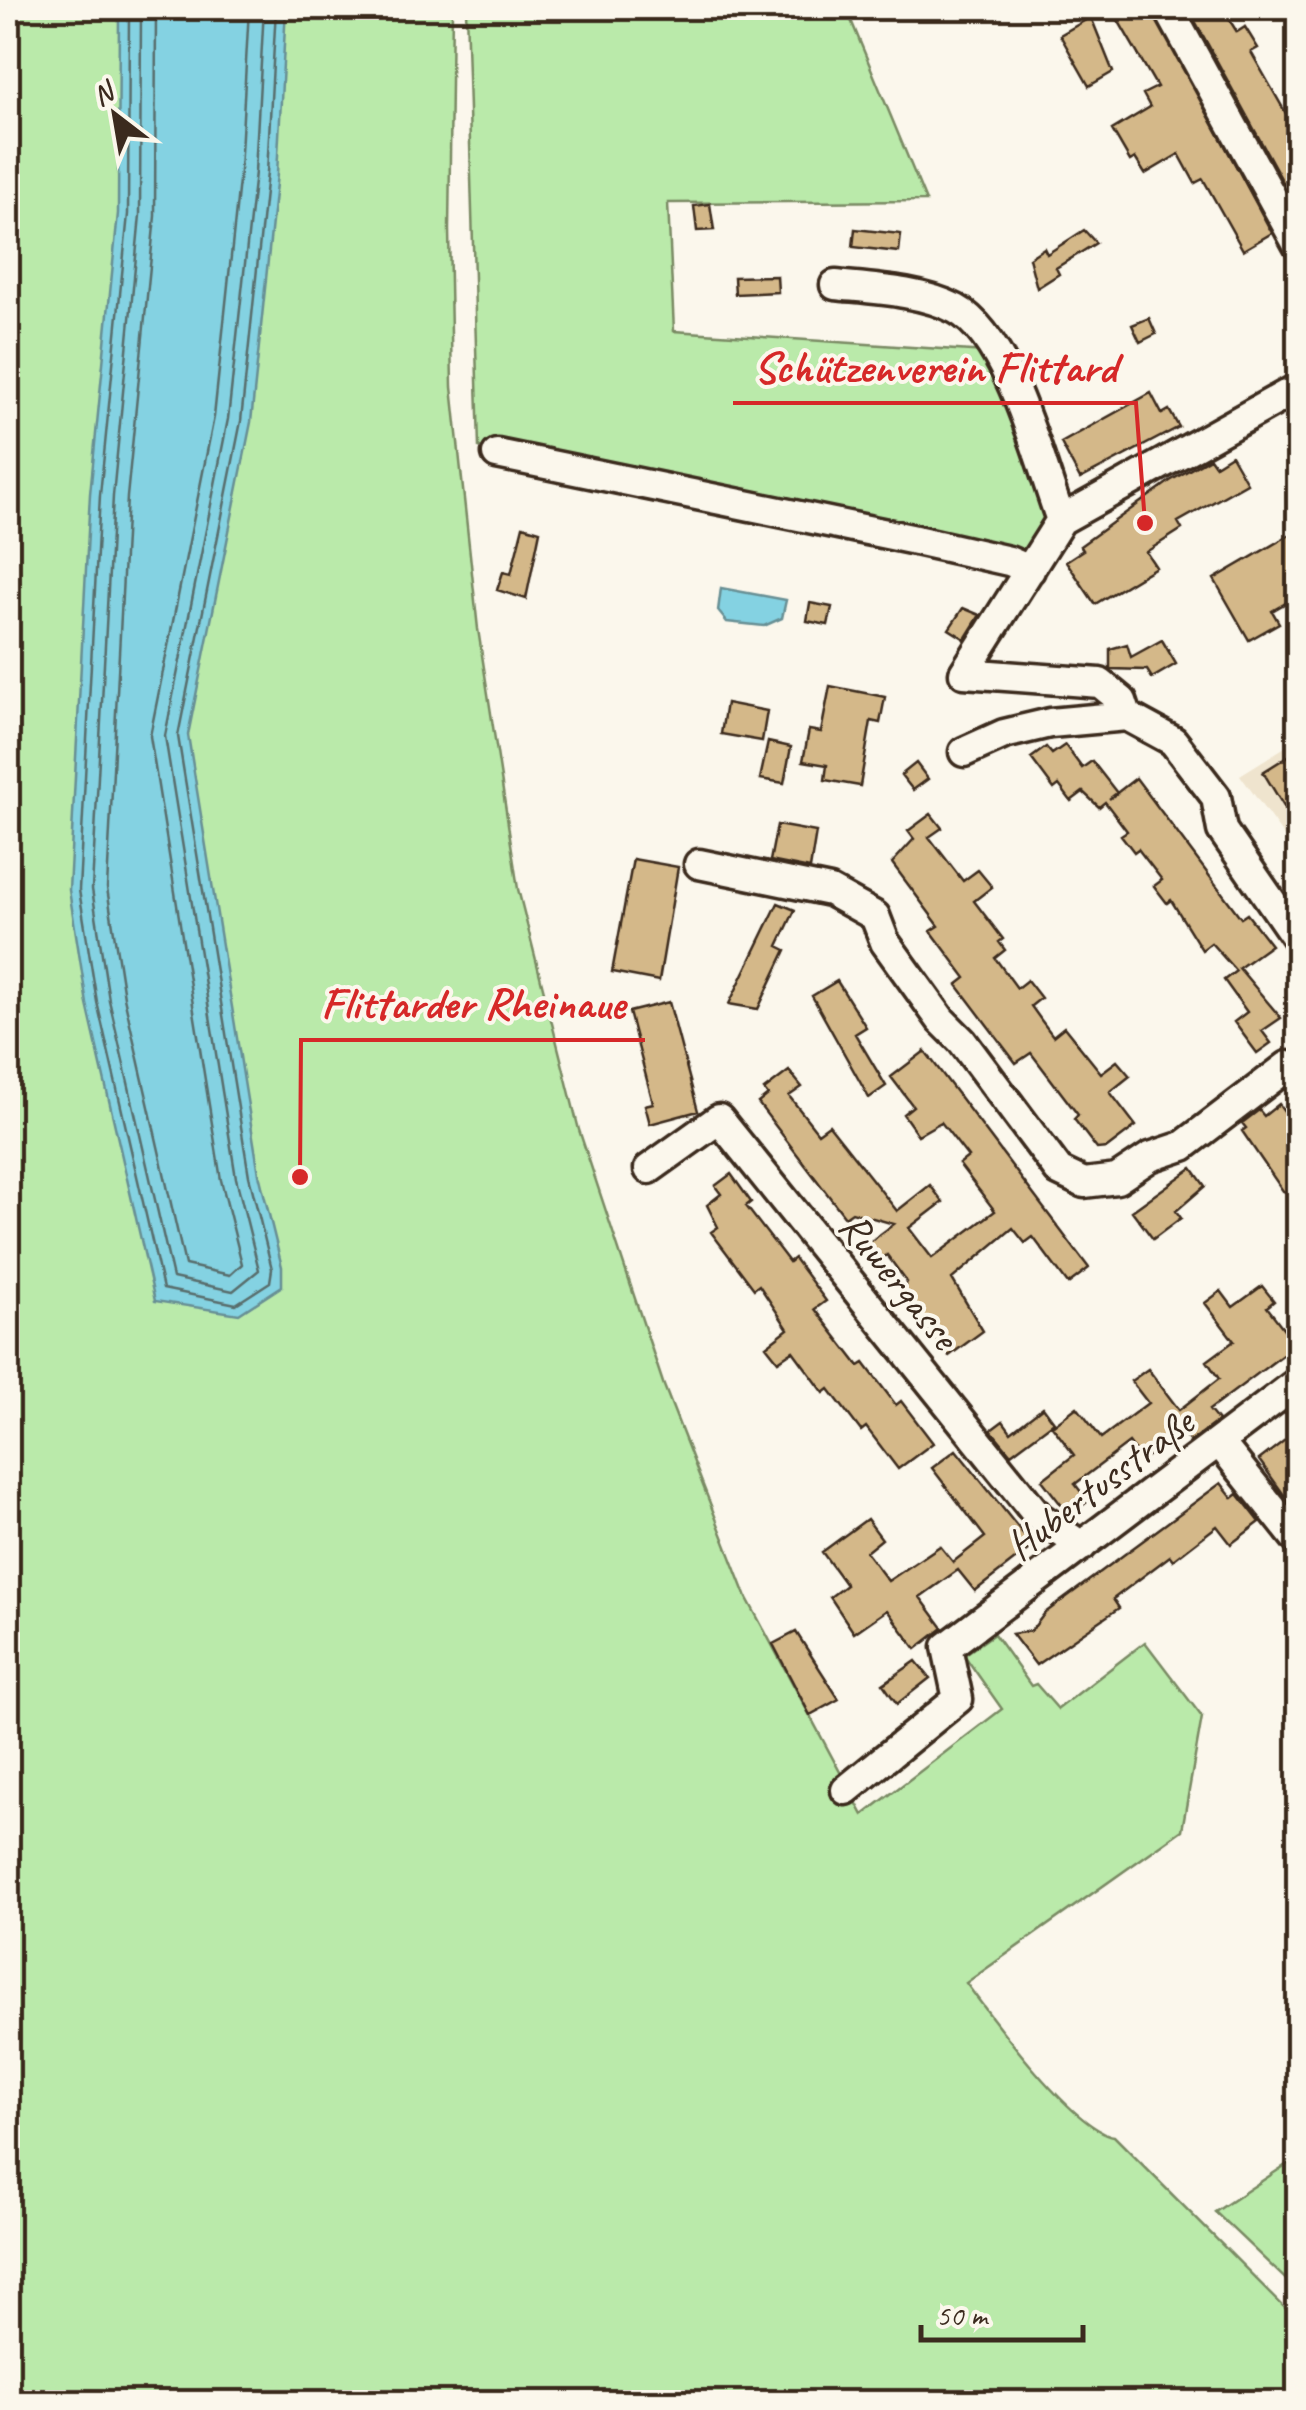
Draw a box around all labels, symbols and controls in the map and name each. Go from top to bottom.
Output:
north arrow [65,65,165,165]
text: N [86,72,123,113]
callout: Schützenverein Flittard [733,328,1136,403]
text: Schützenverein Flittard [753,339,1124,396]
callout: Flittarder Rheinaue [301,965,645,1040]
text: Flittarder Rheinaue [321,975,628,1032]
street label: Ruwergasse [827,1201,972,1363]
street label: Hubertusstraße [996,1394,1207,1572]
scale bar [921,2280,1084,2342]
text: 50 m [936,2296,989,2334]

